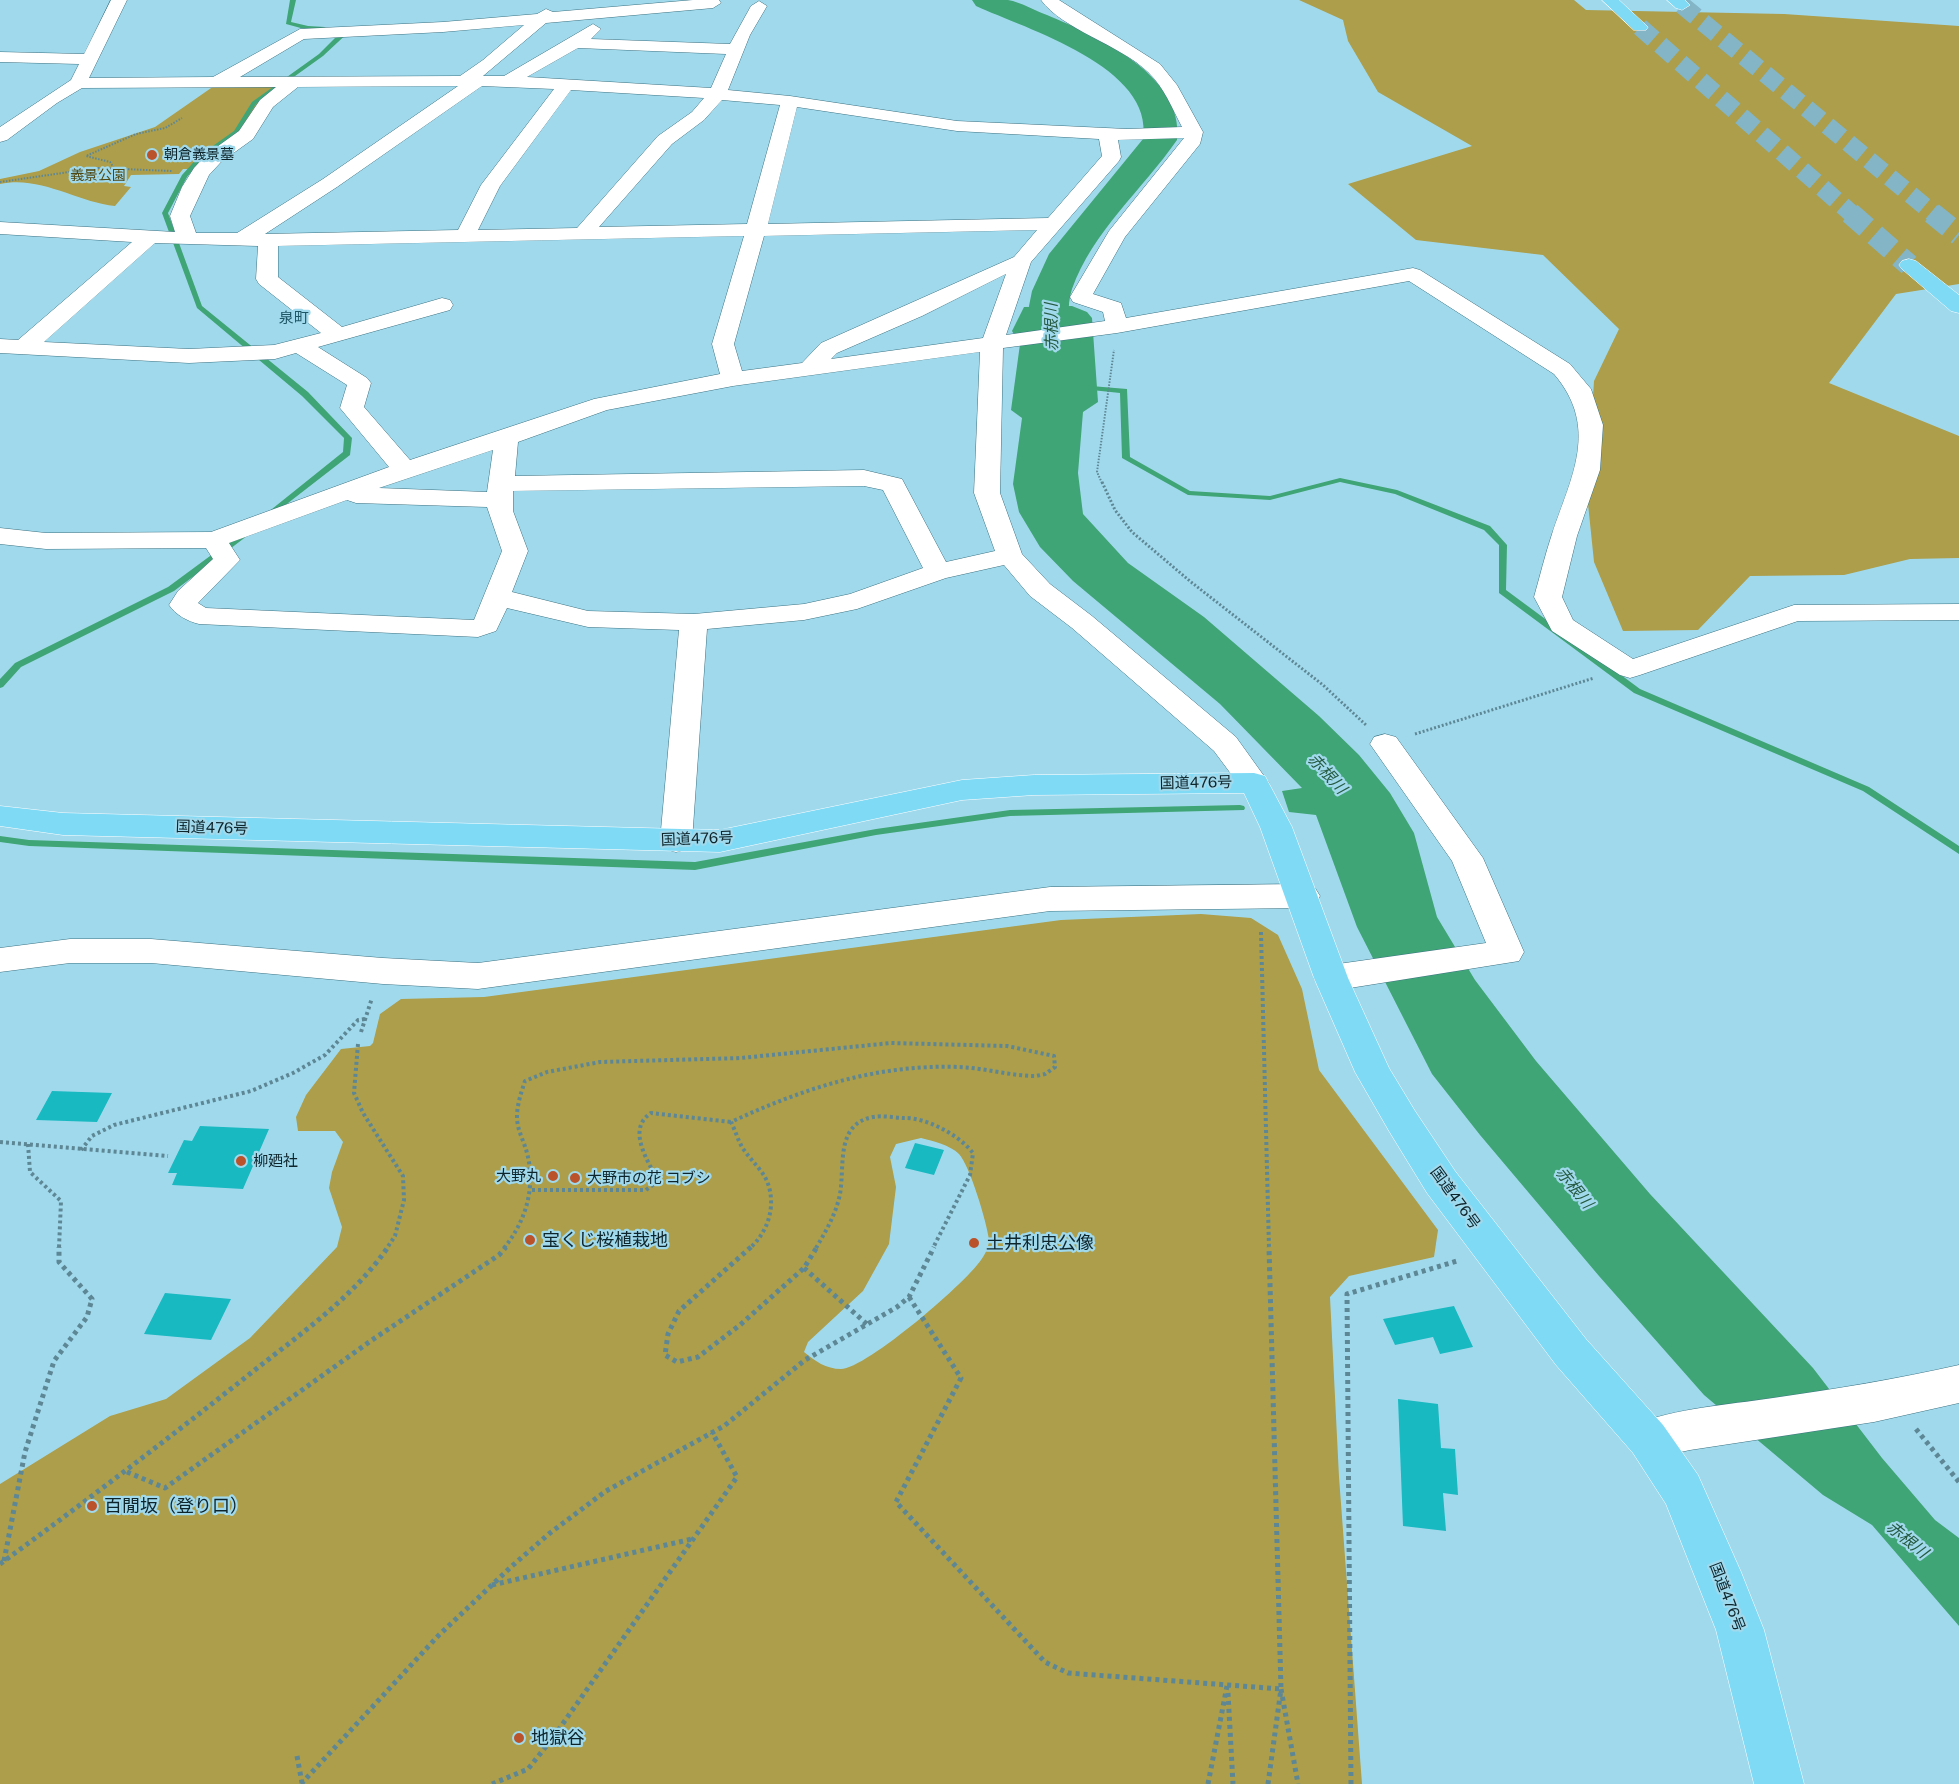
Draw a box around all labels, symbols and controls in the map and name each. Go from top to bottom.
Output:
place label: 朝倉義景墓 [164,147,234,163]
marker: 朝倉義景墓 [145,148,159,162]
park label: 義景公園 [70,168,126,184]
water label: 赤根川 [1042,303,1062,351]
district label: 泉町 [279,309,309,327]
water label: 赤根川 [1304,750,1350,798]
street label: 国道476号 [1160,773,1232,793]
street label: 国道476号 [175,818,249,838]
street label: 国道476号 [660,829,734,849]
place label: 柳廼社 [253,1152,298,1170]
marker: 柳廼社 [234,1154,248,1168]
street label: 国道476号 [1426,1163,1484,1233]
water label: 赤根川 [1551,1163,1597,1213]
place label: 大野丸 [496,1167,541,1185]
marker: 大野丸 [546,1169,560,1183]
place label: 大野市の花 コブシ [587,1169,711,1187]
marker: 大野市の花 コブシ [568,1171,582,1185]
place label: 宝くじ桜植栽地 [542,1229,668,1251]
place label: 土井利忠公像 [986,1232,1094,1254]
marker: 宝くじ桜植栽地 [523,1233,537,1247]
marker: 土井利忠公像 [967,1236,981,1250]
place label: 百閒坂（登り口） [104,1495,248,1517]
marker: 百閒坂（登り口） [85,1499,99,1513]
water label: 赤根川 [1882,1517,1932,1563]
street label: 国道476号 [1706,1560,1748,1634]
place label: 地獄谷 [531,1727,585,1749]
marker: 地獄谷 [512,1731,526,1745]

